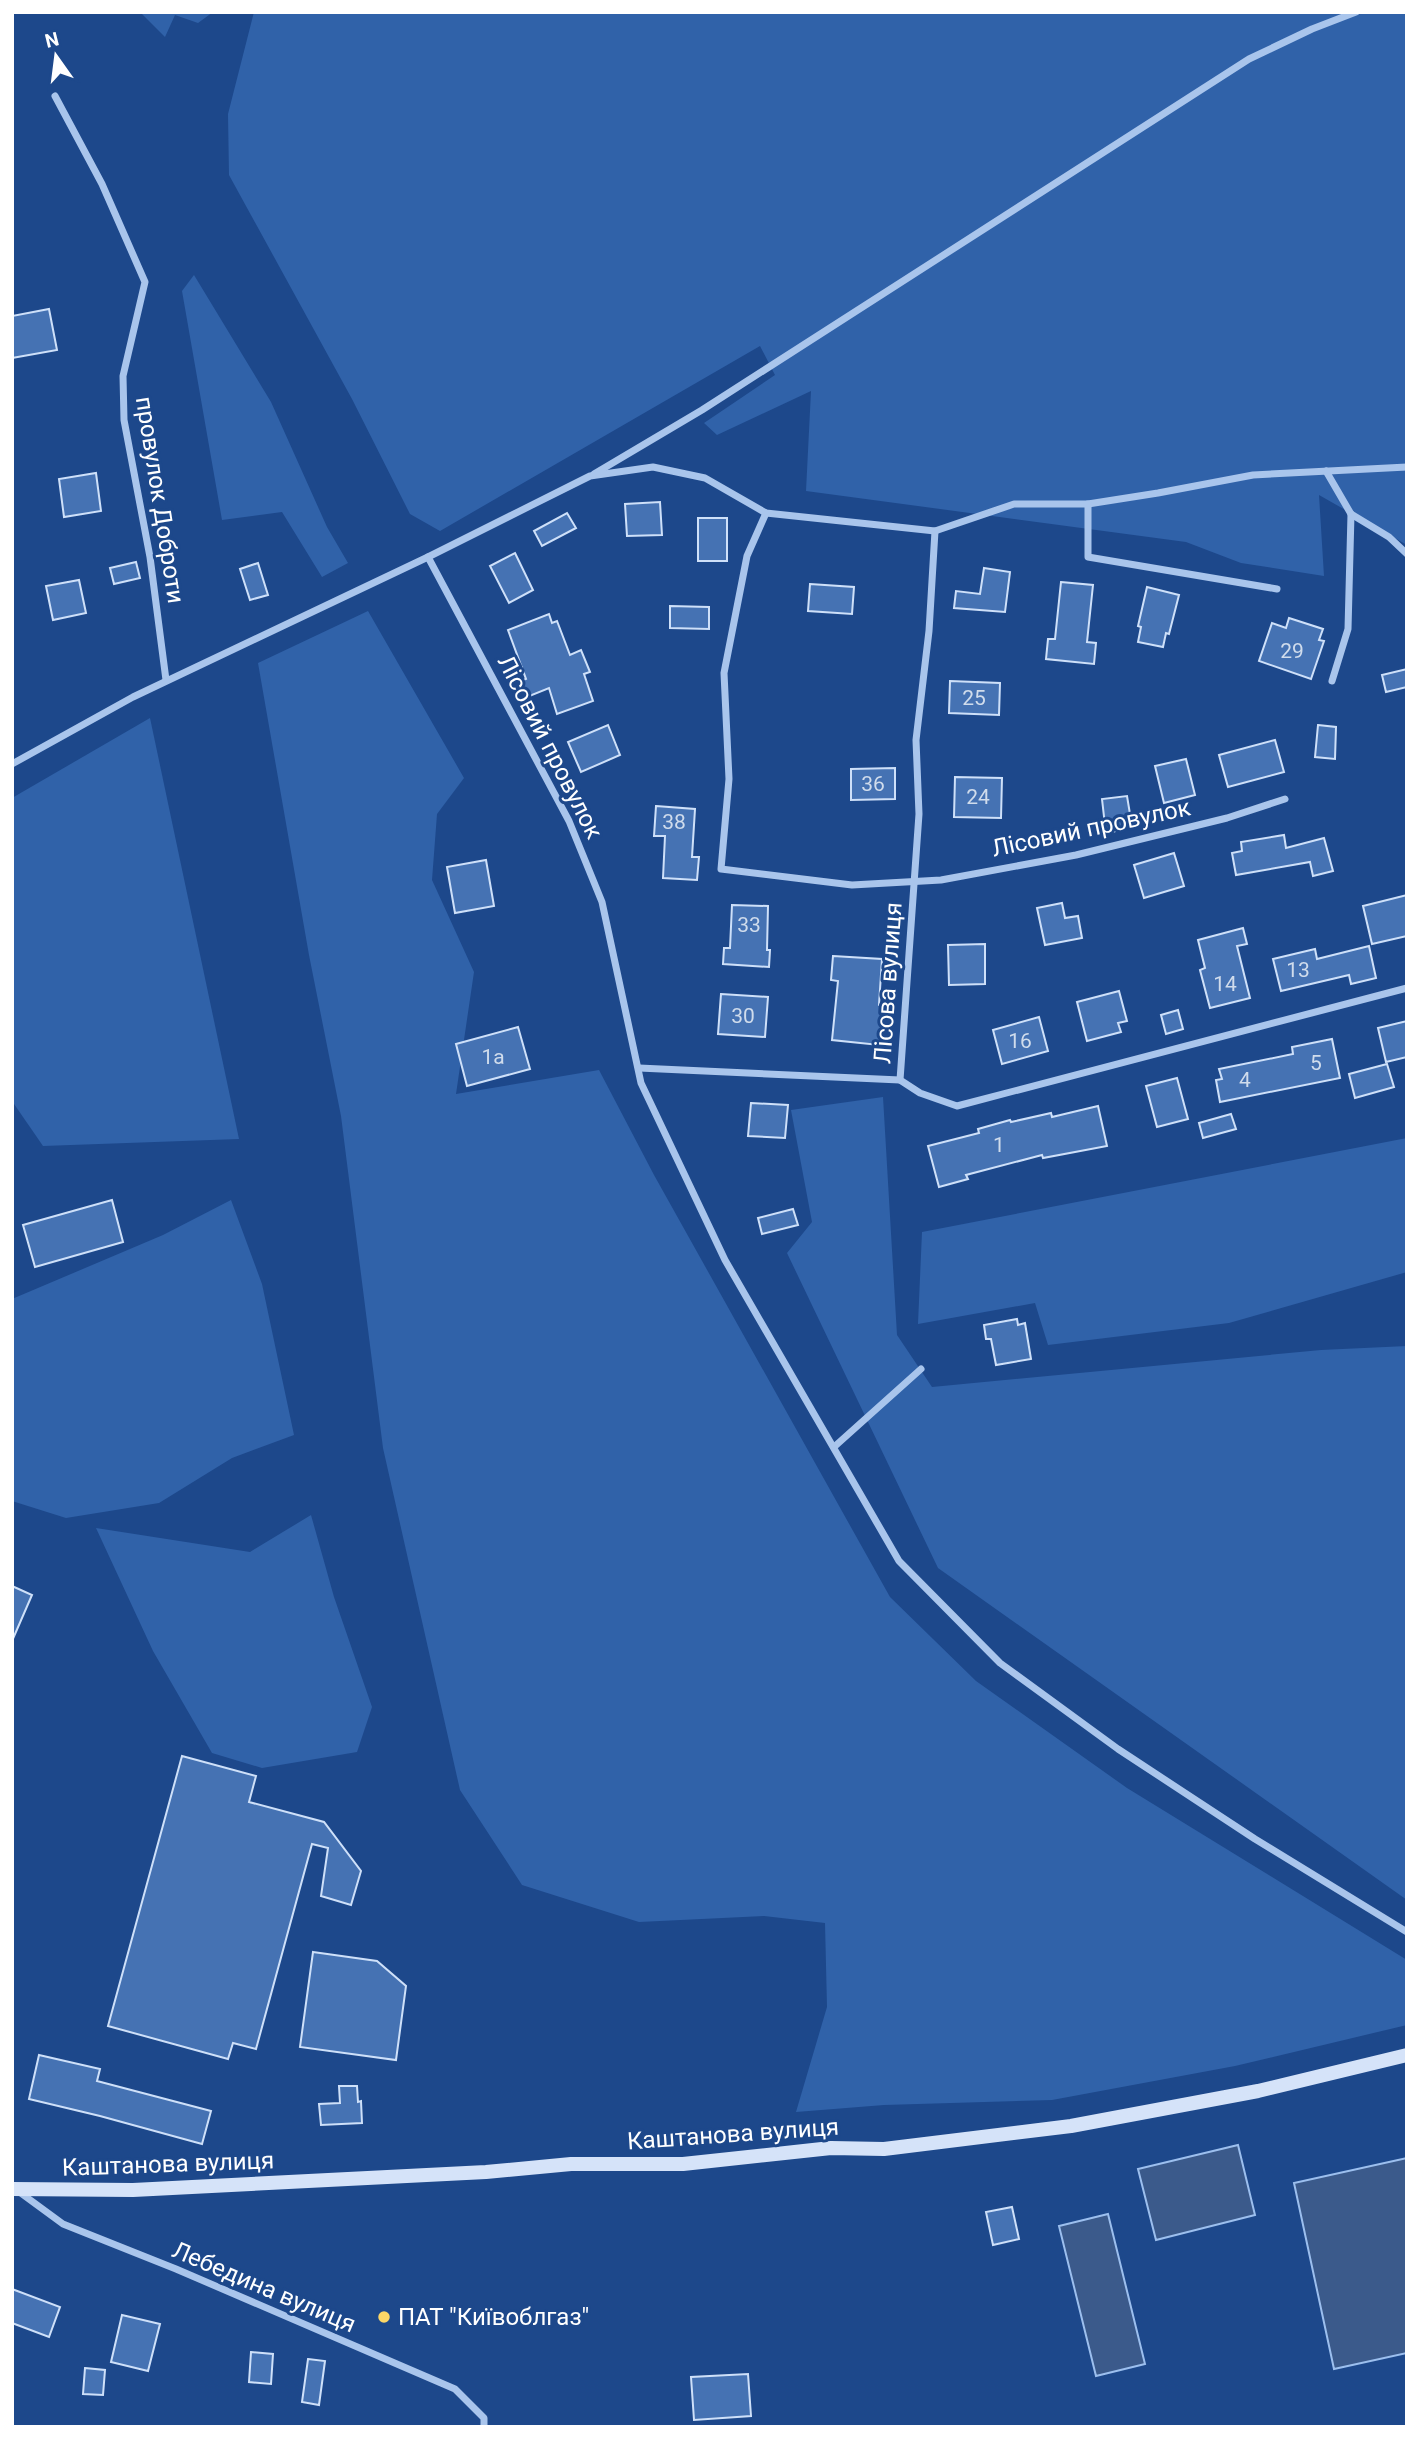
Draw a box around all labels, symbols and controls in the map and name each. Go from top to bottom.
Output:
north arrow [21,21,91,91]
text: N [43,27,61,53]
street label: провулок Доброти [130,395,190,605]
house number: 29 [1280,639,1304,663]
street label: Лісовий провулок [492,650,608,844]
house number: 25 [962,686,986,710]
house number: 36 [861,772,885,796]
house number: 24 [966,785,990,809]
street label: Лісовий провулок [989,793,1193,863]
house number: 38 [662,810,686,834]
street label: Лісова вулиця [868,901,908,1065]
house number: 33 [737,913,761,937]
house number: 13 [1286,958,1310,982]
house number: 14 [1213,972,1237,996]
house number: 30 [731,1004,755,1028]
house number: 16 [1008,1029,1032,1053]
house number: 1а [481,1045,505,1069]
house number: 5 [1310,1051,1322,1075]
house number: 4 [1239,1068,1251,1092]
house number: 1 [993,1133,1005,1157]
street label: Каштанова вулиця [626,2113,840,2155]
street label: Каштанова вулиця [61,2146,275,2182]
street label: Лебедина вулиця [168,2236,360,2338]
place label: ПАТ "Київоблгаз" [398,2303,589,2331]
marker: ПАТ "Київоблгаз" [376,2309,392,2325]

